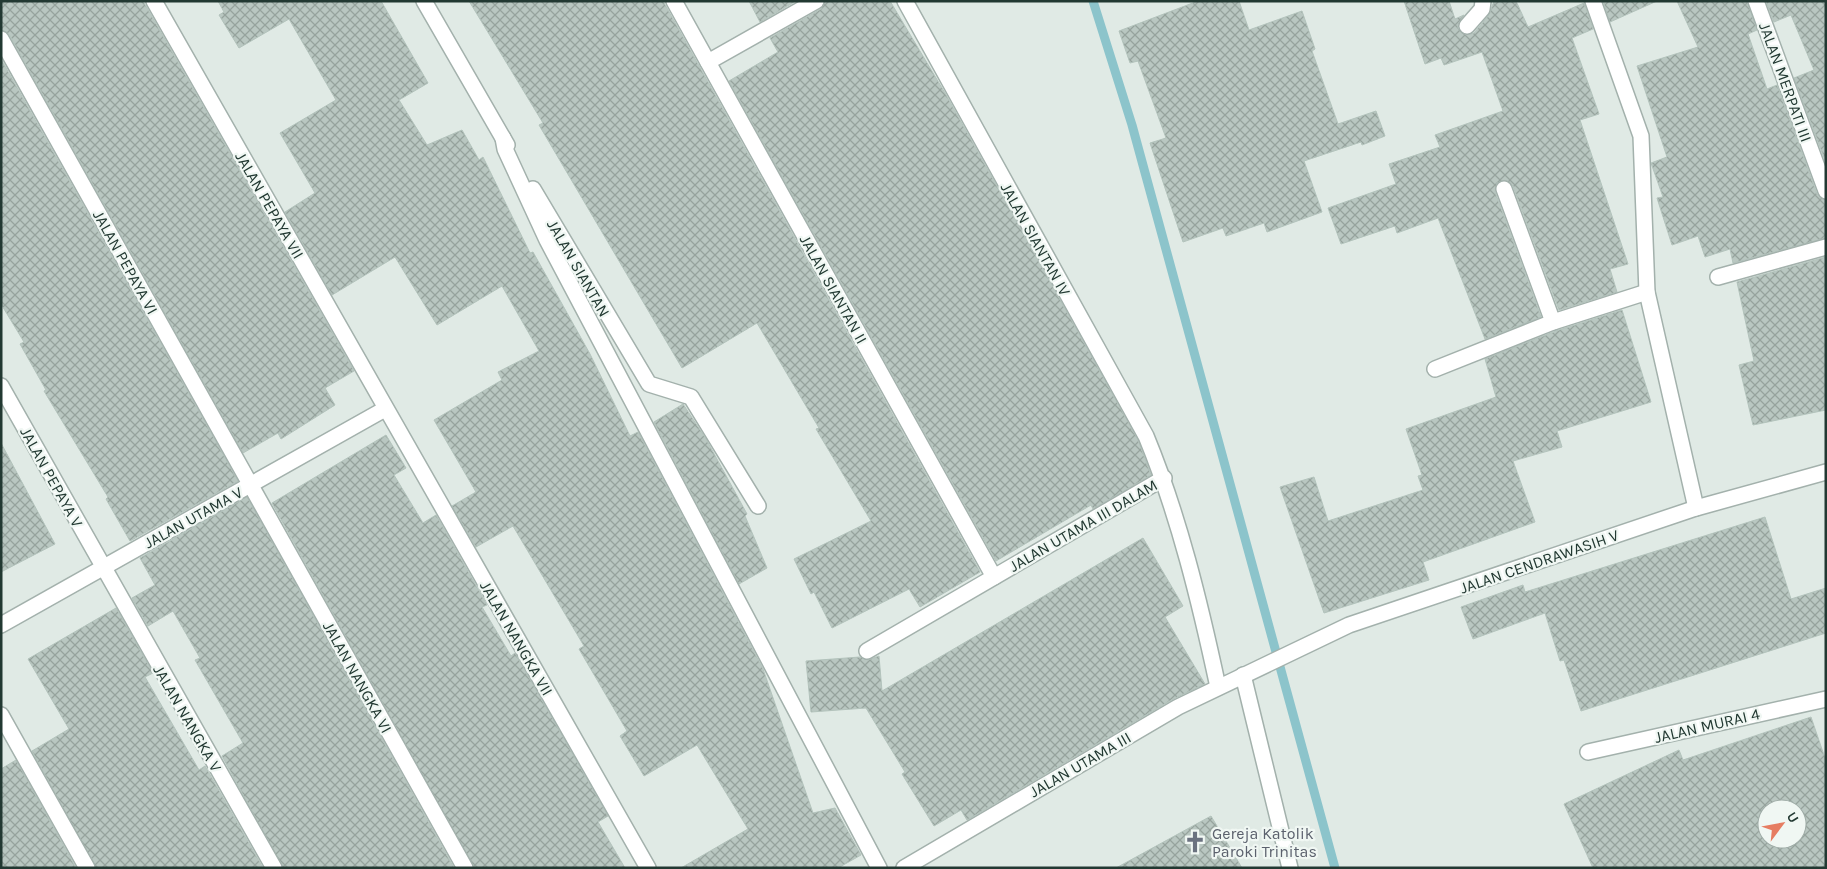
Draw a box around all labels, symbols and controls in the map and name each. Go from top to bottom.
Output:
street label: JALAN MERPATI III [1755,20,1816,145]
street label: JALAN PEPAYA VII [231,148,308,262]
street label: JALAN SIANTAN IV [997,179,1074,299]
street label: JALAN PEPAYA VI [89,207,162,318]
street label: JALAN SIANTAN [543,216,614,320]
street label: JALAN SIANTAN II [796,231,871,347]
street label: JALAN PEPAYA V [16,424,87,531]
street label: JALAN UTAMA III DALAM [1006,475,1161,576]
street label: JALAN UTAMA V [141,483,246,552]
street label: JALAN CENDRAWASIH V [1457,525,1621,598]
street label: JALAN NANGKA VII [476,578,557,699]
street label: JALAN NANGKA VI [319,618,396,736]
street label: JALAN NANGKA V [149,661,226,775]
street label: JALAN MURAI 4 [1653,704,1762,747]
street label: JALAN UTAMA III [1026,728,1134,801]
north arrow [1757,799,1807,849]
text: U [1783,809,1802,826]
place label: Gereja Katolik Paroki Trinitas [1212,824,1317,861]
church icon: Gereja Katolik Paroki Trinitas [1182,829,1208,855]

